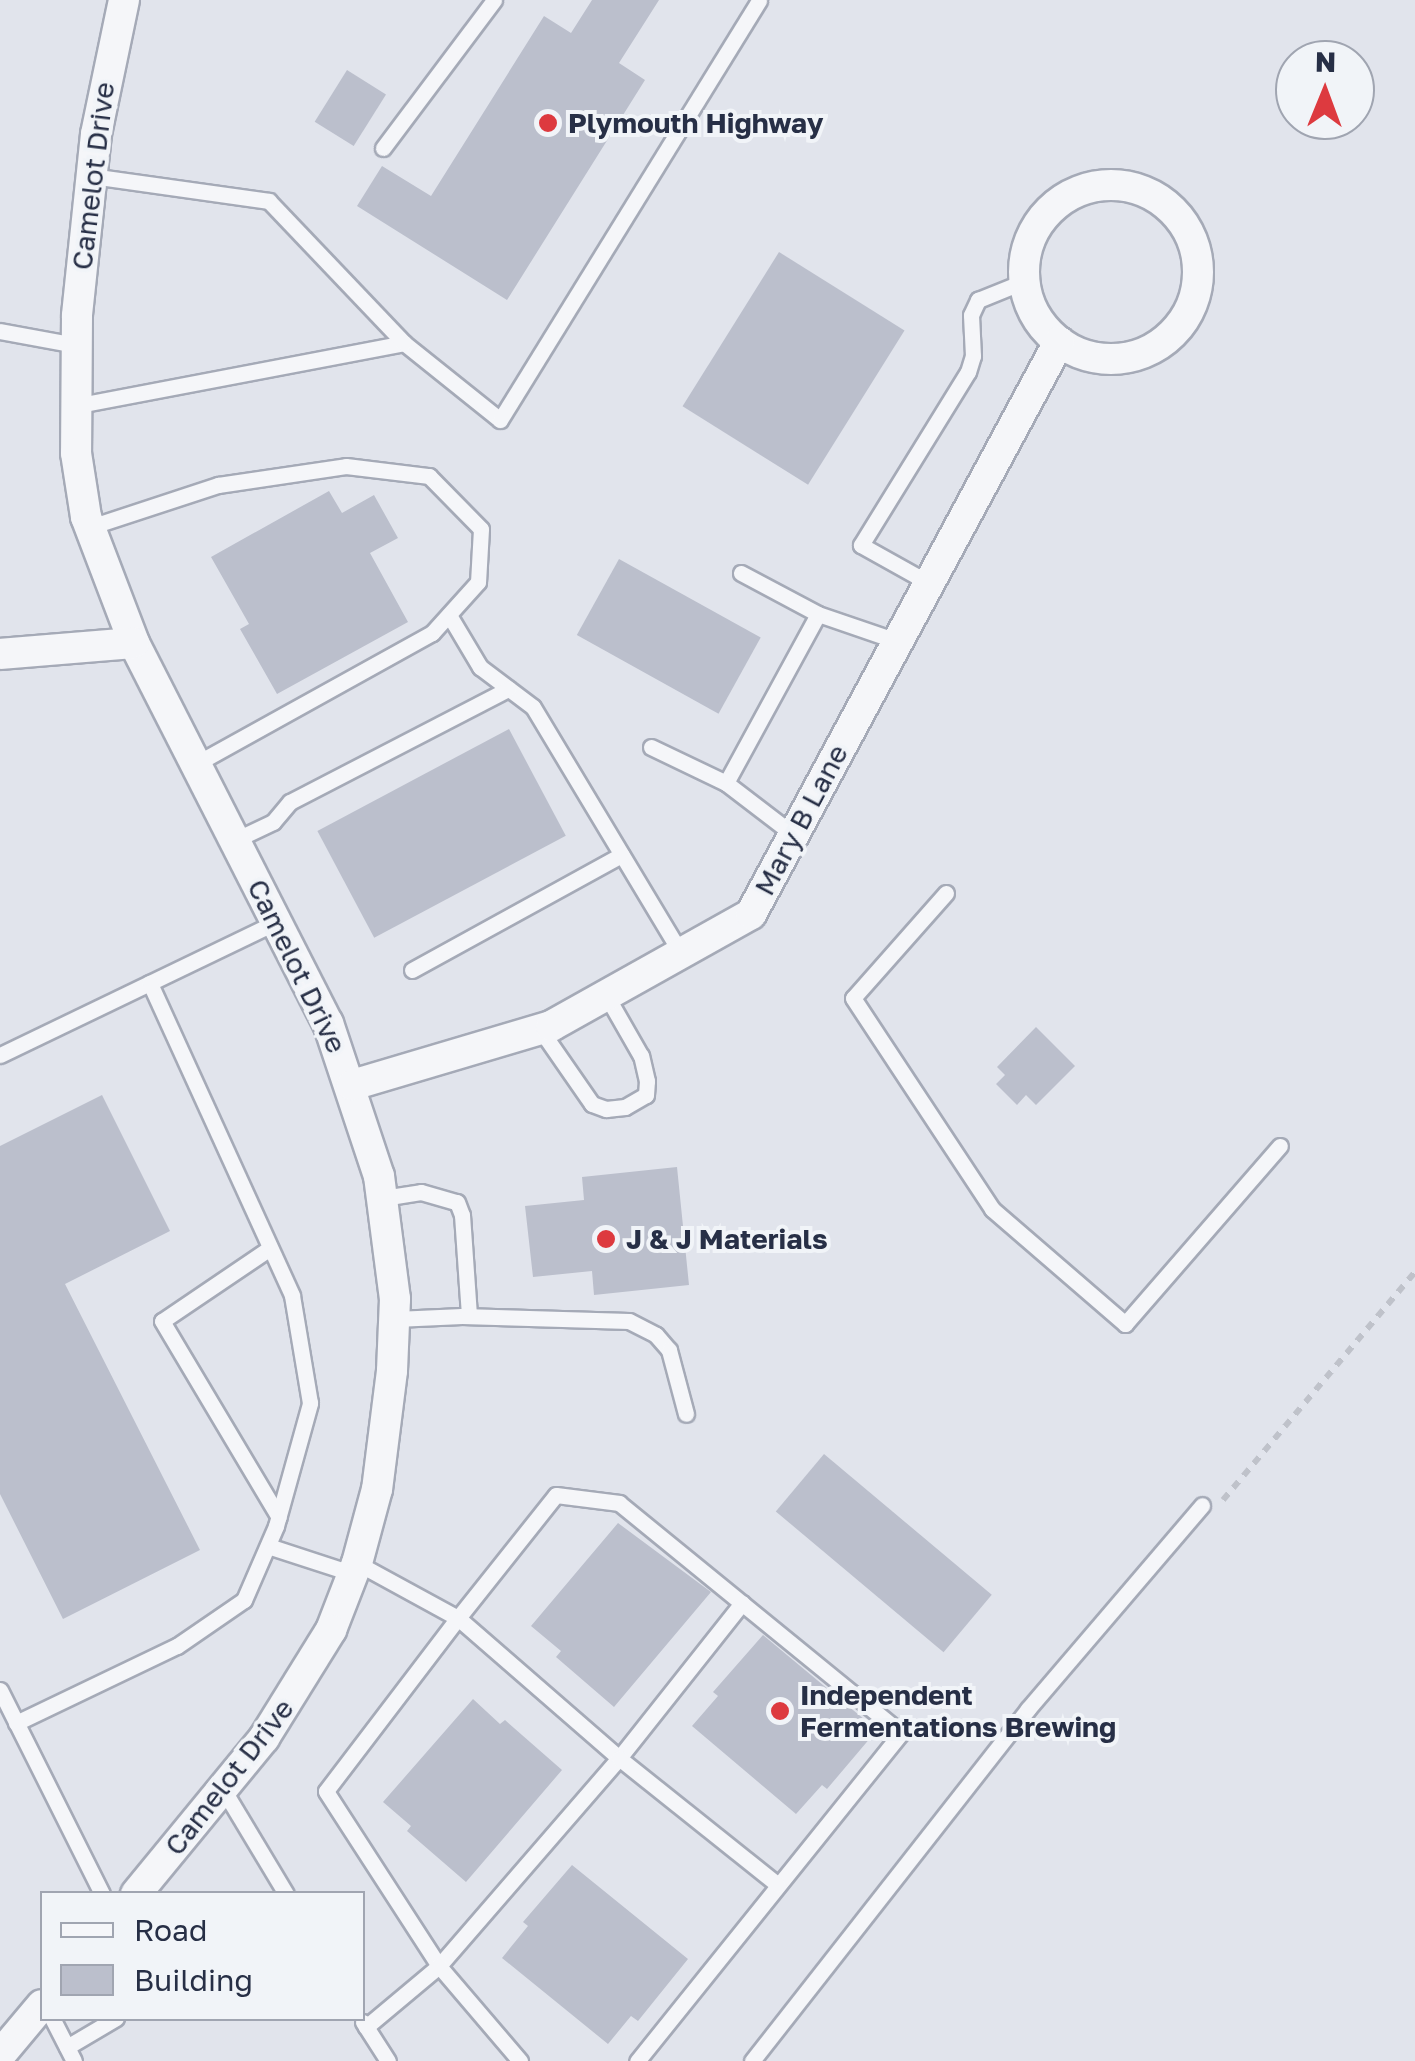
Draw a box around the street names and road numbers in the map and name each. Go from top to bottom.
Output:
street label: Camelot Drive [65,80,121,272]
street label: Mary B Lane [747,739,855,901]
street label: Camelot Drive [240,874,354,1058]
street label: Camelot Drive [158,1692,300,1862]

